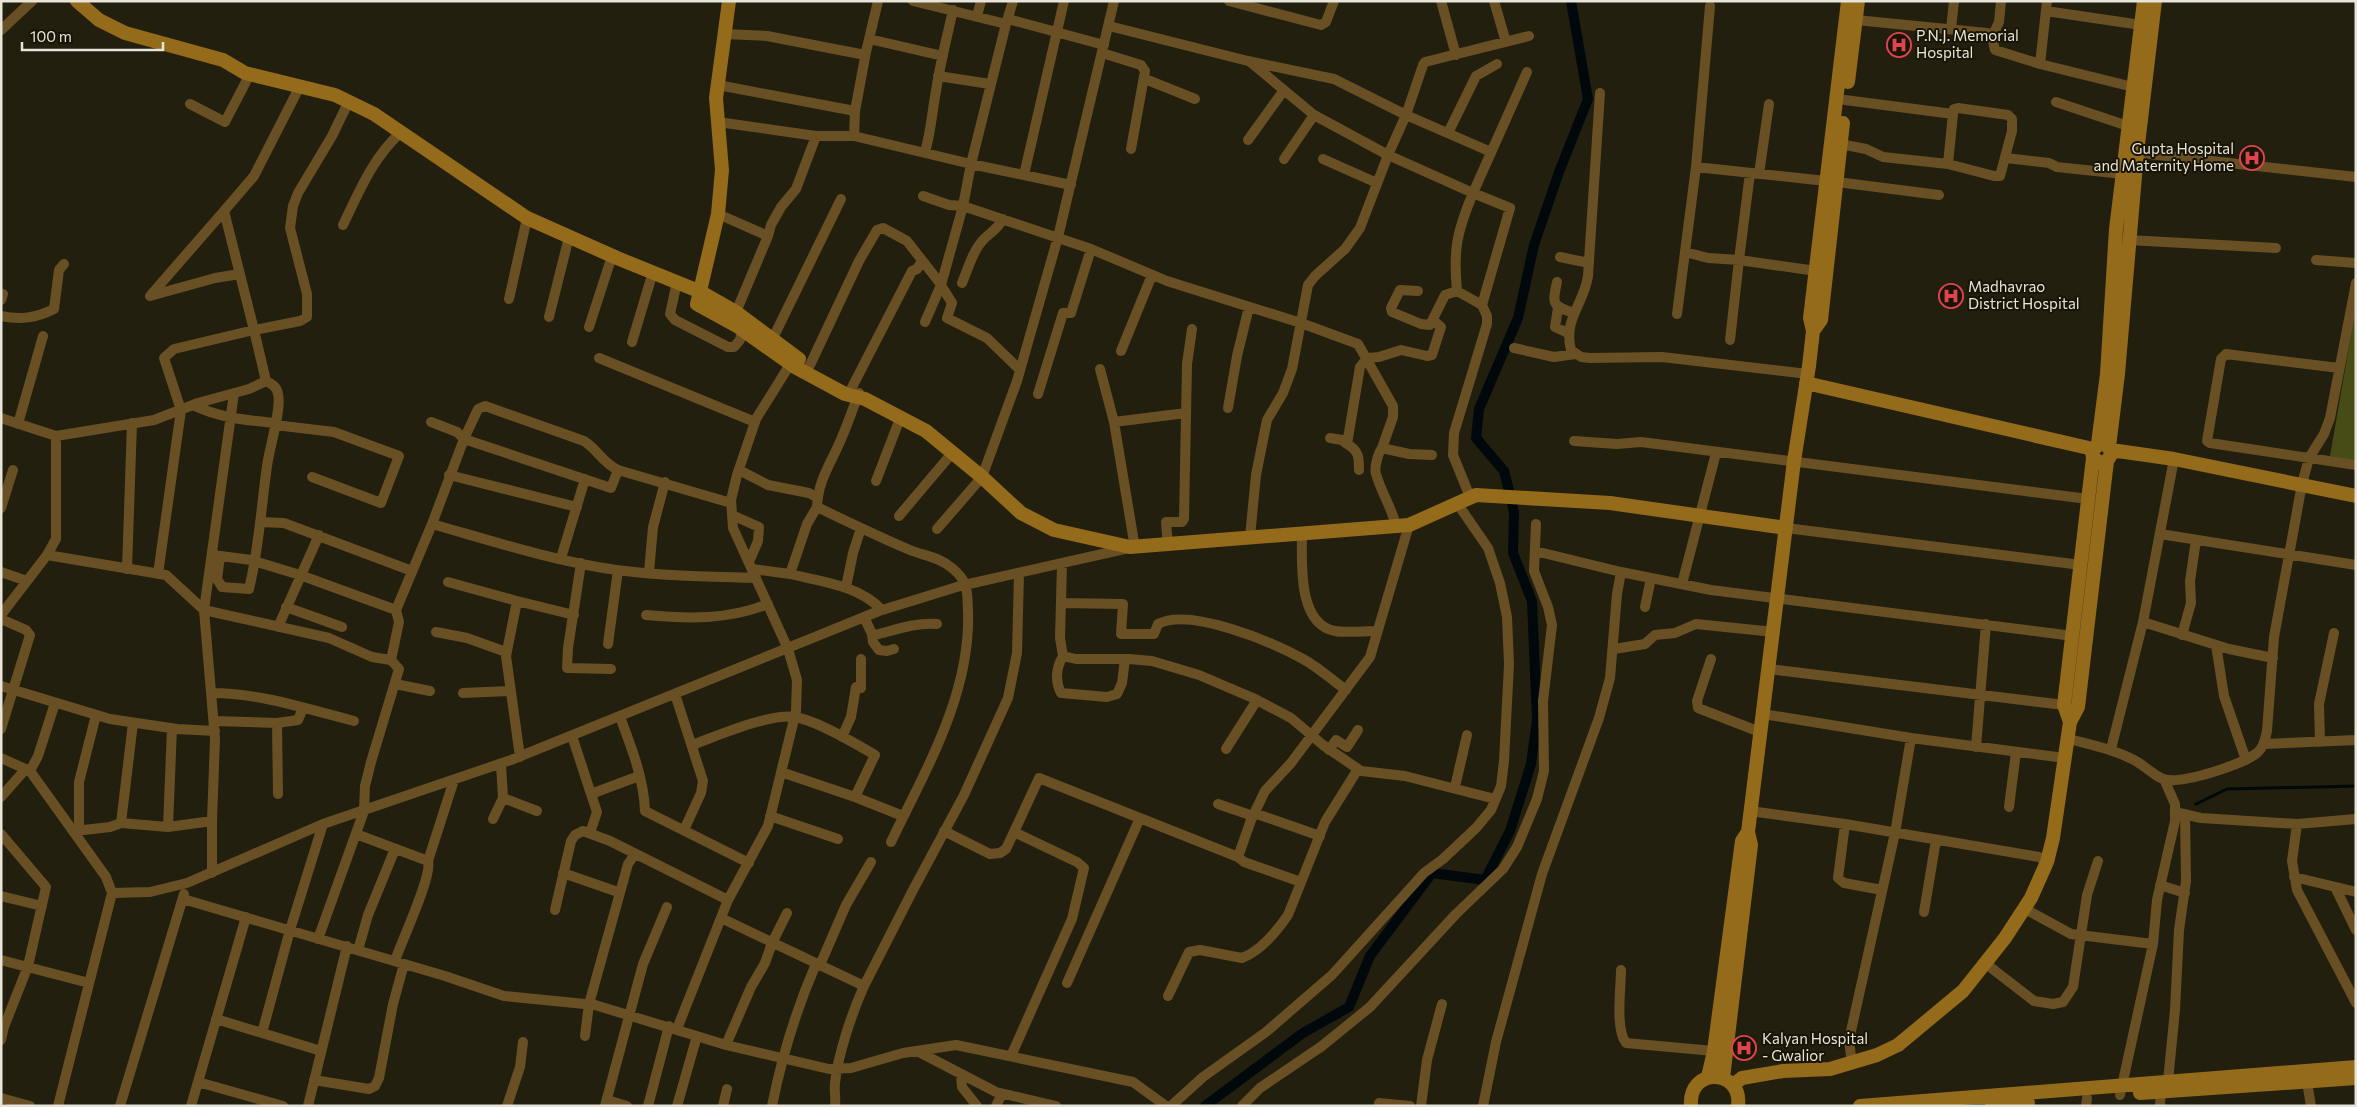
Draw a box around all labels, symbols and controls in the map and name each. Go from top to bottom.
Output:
scale bar [22,20,164,52]
place label: P.N.J. Memorial Hospital [1916,26,2019,61]
text: 100 m [30,27,72,45]
hospital icon: P.N.J. Memorial Hospital [1886,32,1912,58]
place label: Gupta Hospital and Maternity Home [2094,139,2234,174]
hospital icon: Gupta Hospital and Maternity Home [2239,145,2265,171]
place label: Madhavrao District Hospital [1968,277,2080,312]
hospital icon: Madhavrao District Hospital [1938,283,1964,309]
place label: Kalyan Hospital - Gwalior [1762,1029,1868,1064]
hospital icon: Kalyan Hospital - Gwalior [1731,1035,1757,1061]

